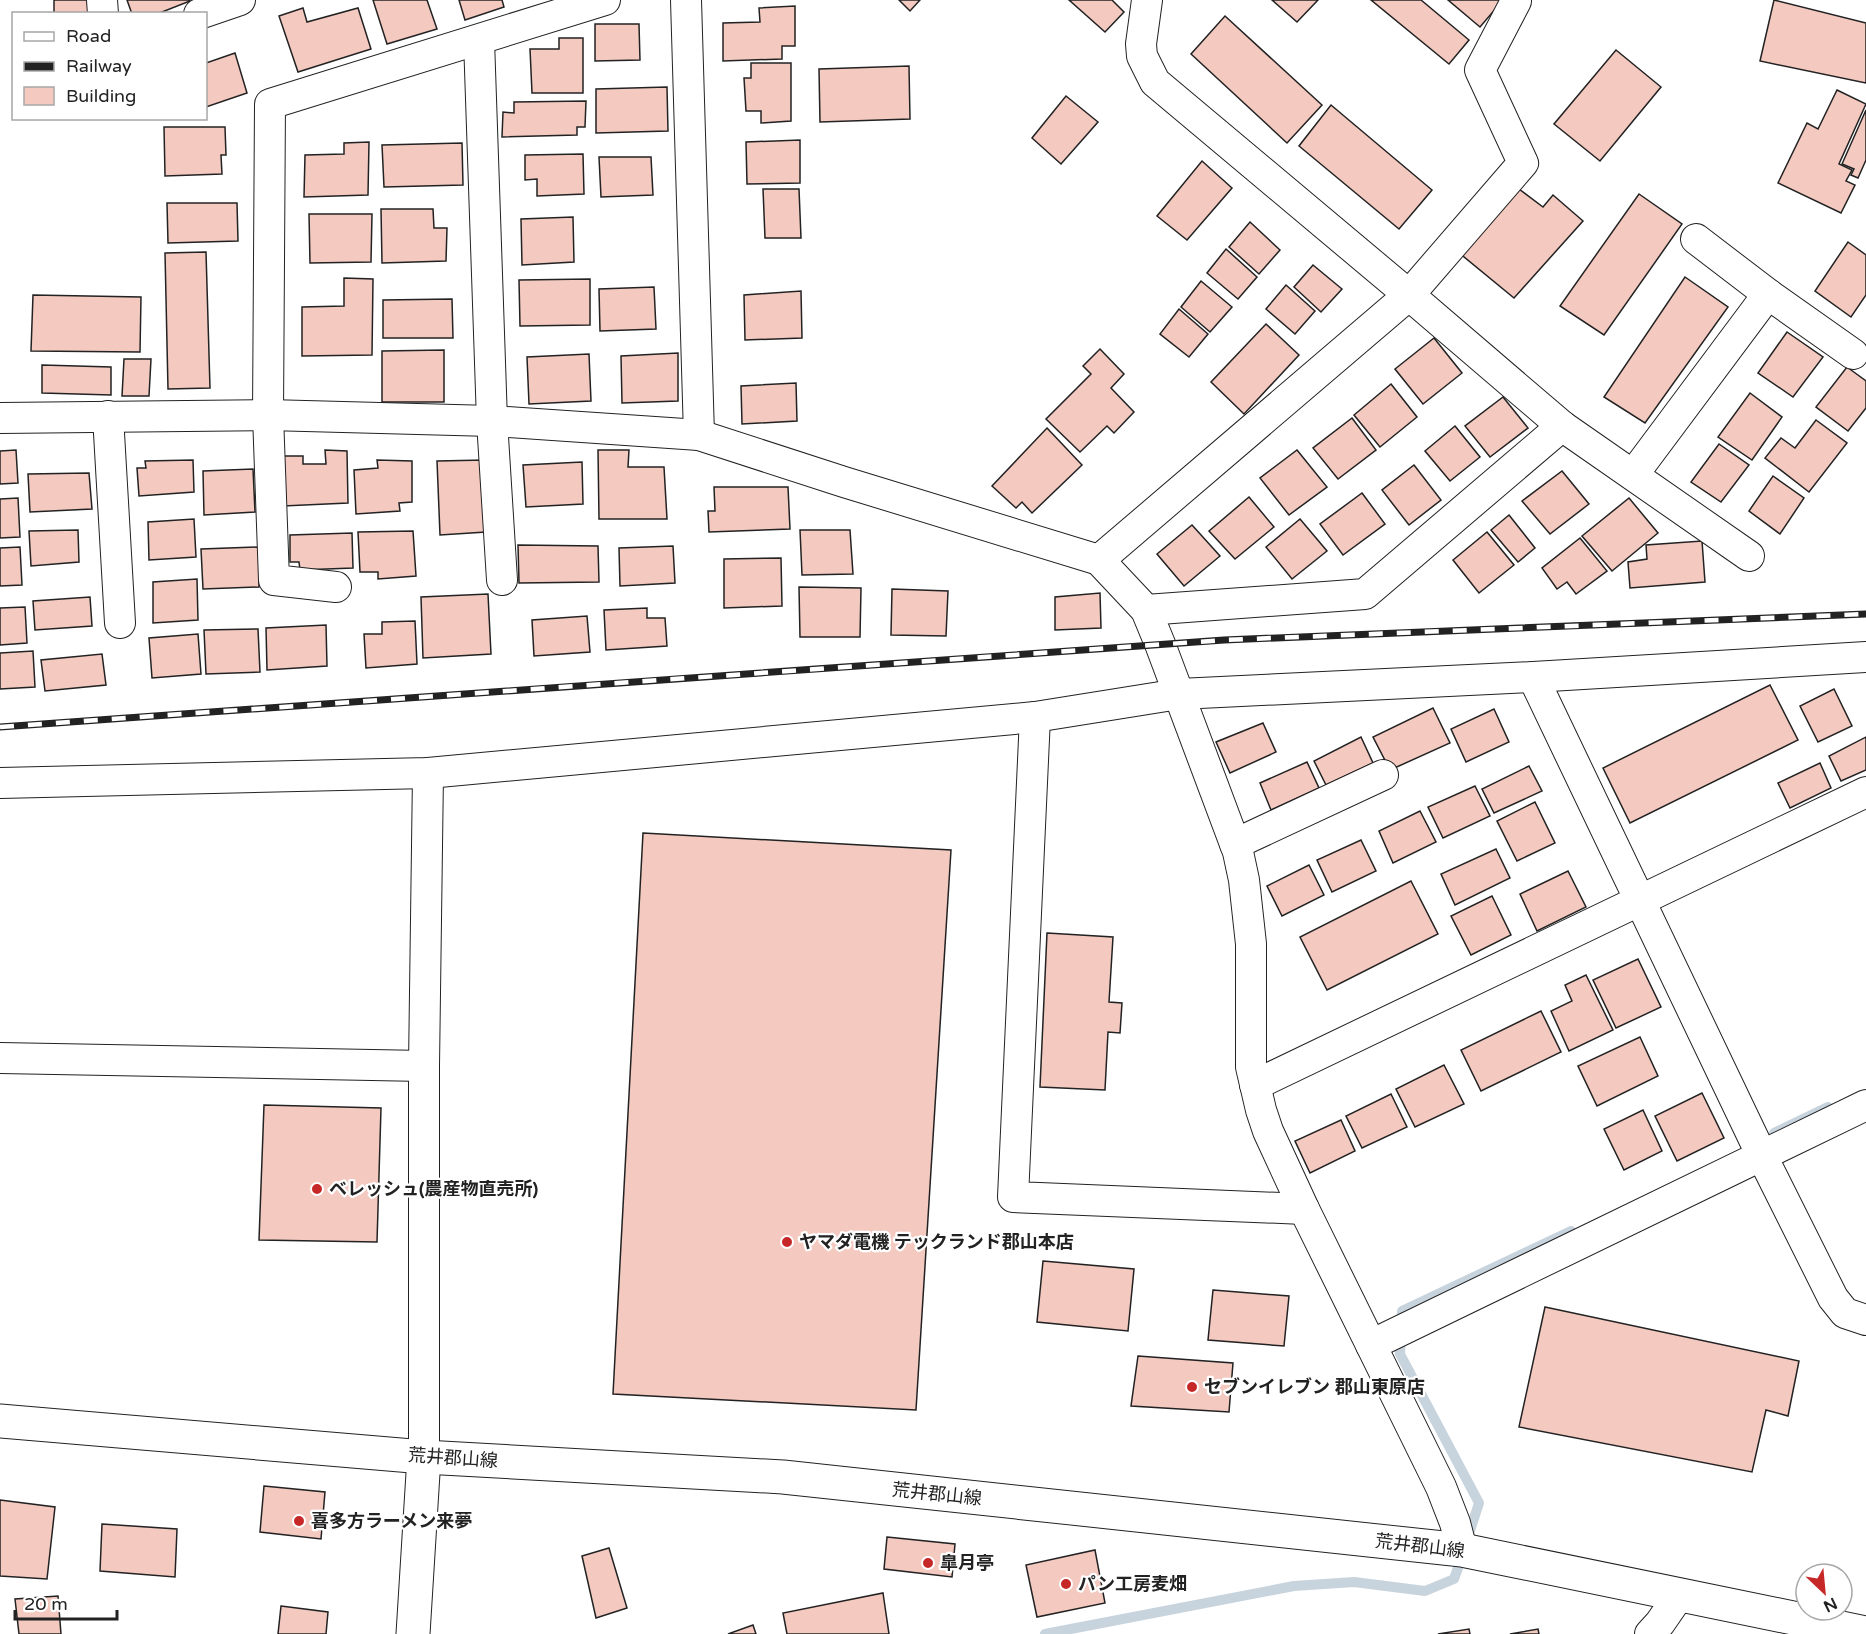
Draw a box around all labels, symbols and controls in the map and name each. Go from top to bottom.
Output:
legend [12,12,207,120]
text: Road [66,25,111,47]
text: Railway [66,55,132,77]
text: Building [66,85,136,107]
place label: ベレッシュ(農産物直売所) [329,1178,539,1200]
marker: ベレッシュ(農産物直売所) [310,1182,324,1196]
place label: ヤマダ電機 テックランド郡山本店 [799,1231,1074,1253]
marker: ヤマダ電機 テックランド郡山本店 [780,1235,794,1249]
place label: セブンイレブン 郡山東原店 [1204,1376,1425,1398]
marker: セブンイレブン 郡山東原店 [1185,1380,1199,1394]
street label: 荒井郡山線 [407,1444,499,1472]
street label: 荒井郡山線 [891,1478,983,1510]
place label: 喜多方ラーメン来夢 [311,1510,472,1532]
marker: 喜多方ラーメン来夢 [292,1514,306,1528]
street label: 荒井郡山線 [1374,1530,1466,1562]
place label: 皐月亭 [940,1552,994,1574]
marker: 皐月亭 [921,1556,935,1570]
north arrow [1794,1562,1854,1622]
place label: パン工房麦畑 [1078,1573,1187,1595]
marker: パン工房麦畑 [1059,1577,1073,1591]
scale bar [15,1583,117,1621]
text: 20 m [24,1593,68,1615]
text: N [1820,1593,1840,1616]

